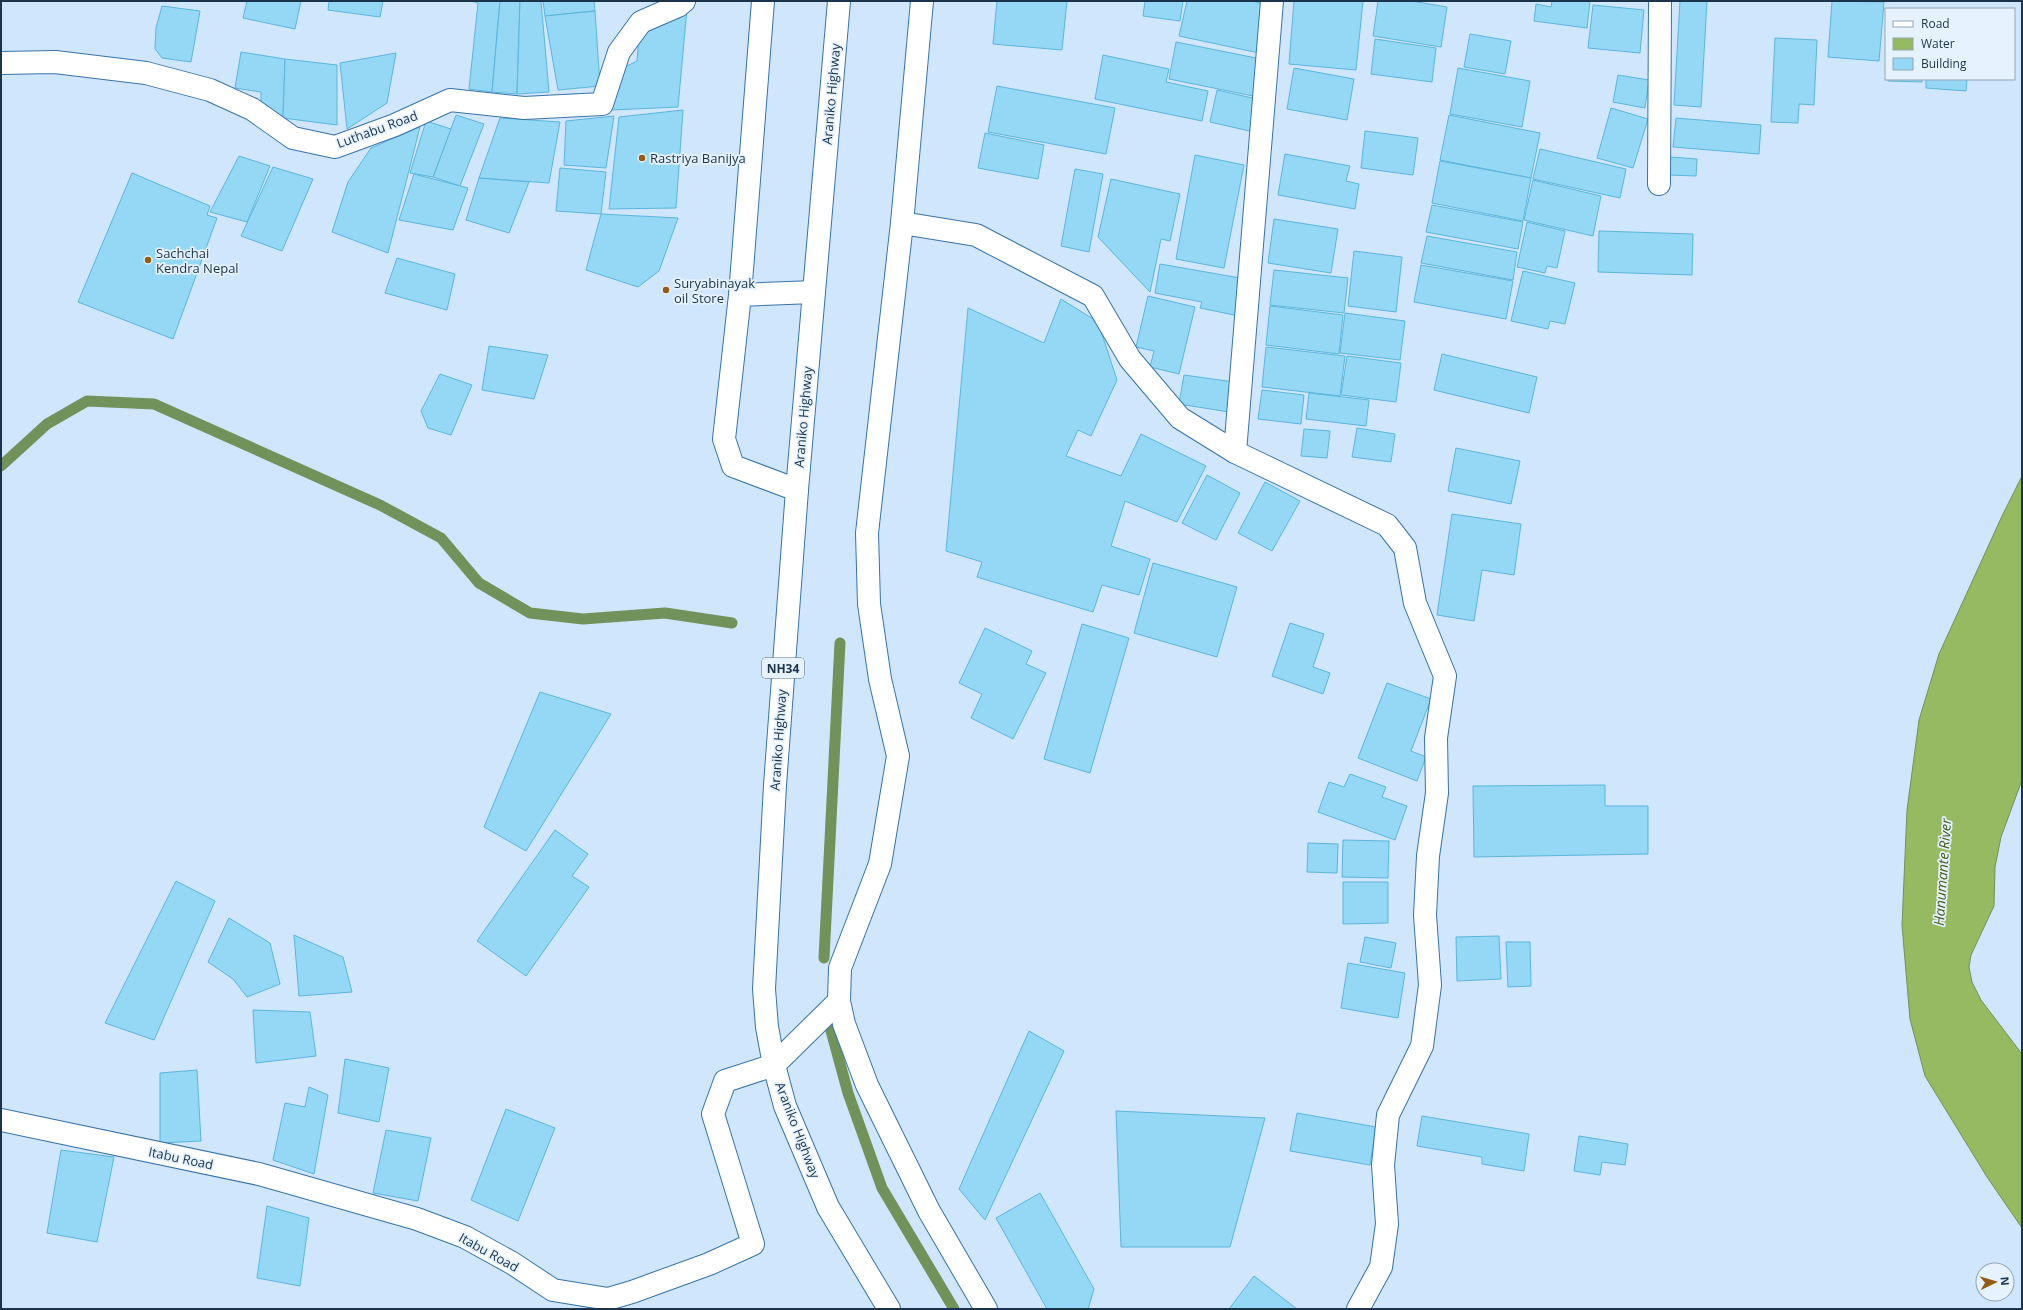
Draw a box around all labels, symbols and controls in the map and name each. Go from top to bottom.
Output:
legend [1885,8,2015,80]
text: Road [1921,15,1950,32]
text: Water [1921,35,1955,52]
street label: Araniko Highway [818,42,844,145]
text: Building [1921,55,1967,72]
street label: Luthabu Road [334,106,420,152]
place label: Rastriya Banijya [650,149,746,167]
marker: Rastriya Banijya [637,153,647,163]
place label: Sachchai Kendra Nepal [156,244,239,277]
marker: Sachchai Kendra Nepal [143,255,153,265]
place label: Suryabinayak oil Store [674,274,755,307]
marker: Suryabinayak oil Store [661,285,671,295]
street label: Araniko Highway [790,365,816,468]
road number: NH34 [762,658,804,678]
street label: Araniko Highway [765,688,791,791]
water label: Hanumante River [1929,817,1955,926]
street label: Araniko Highway [771,1079,825,1181]
street label: Itabu Road [147,1142,215,1174]
street label: Itabu Road [456,1228,522,1276]
north arrow [1975,1262,2015,1302]
text: N [1998,1276,2013,1286]

